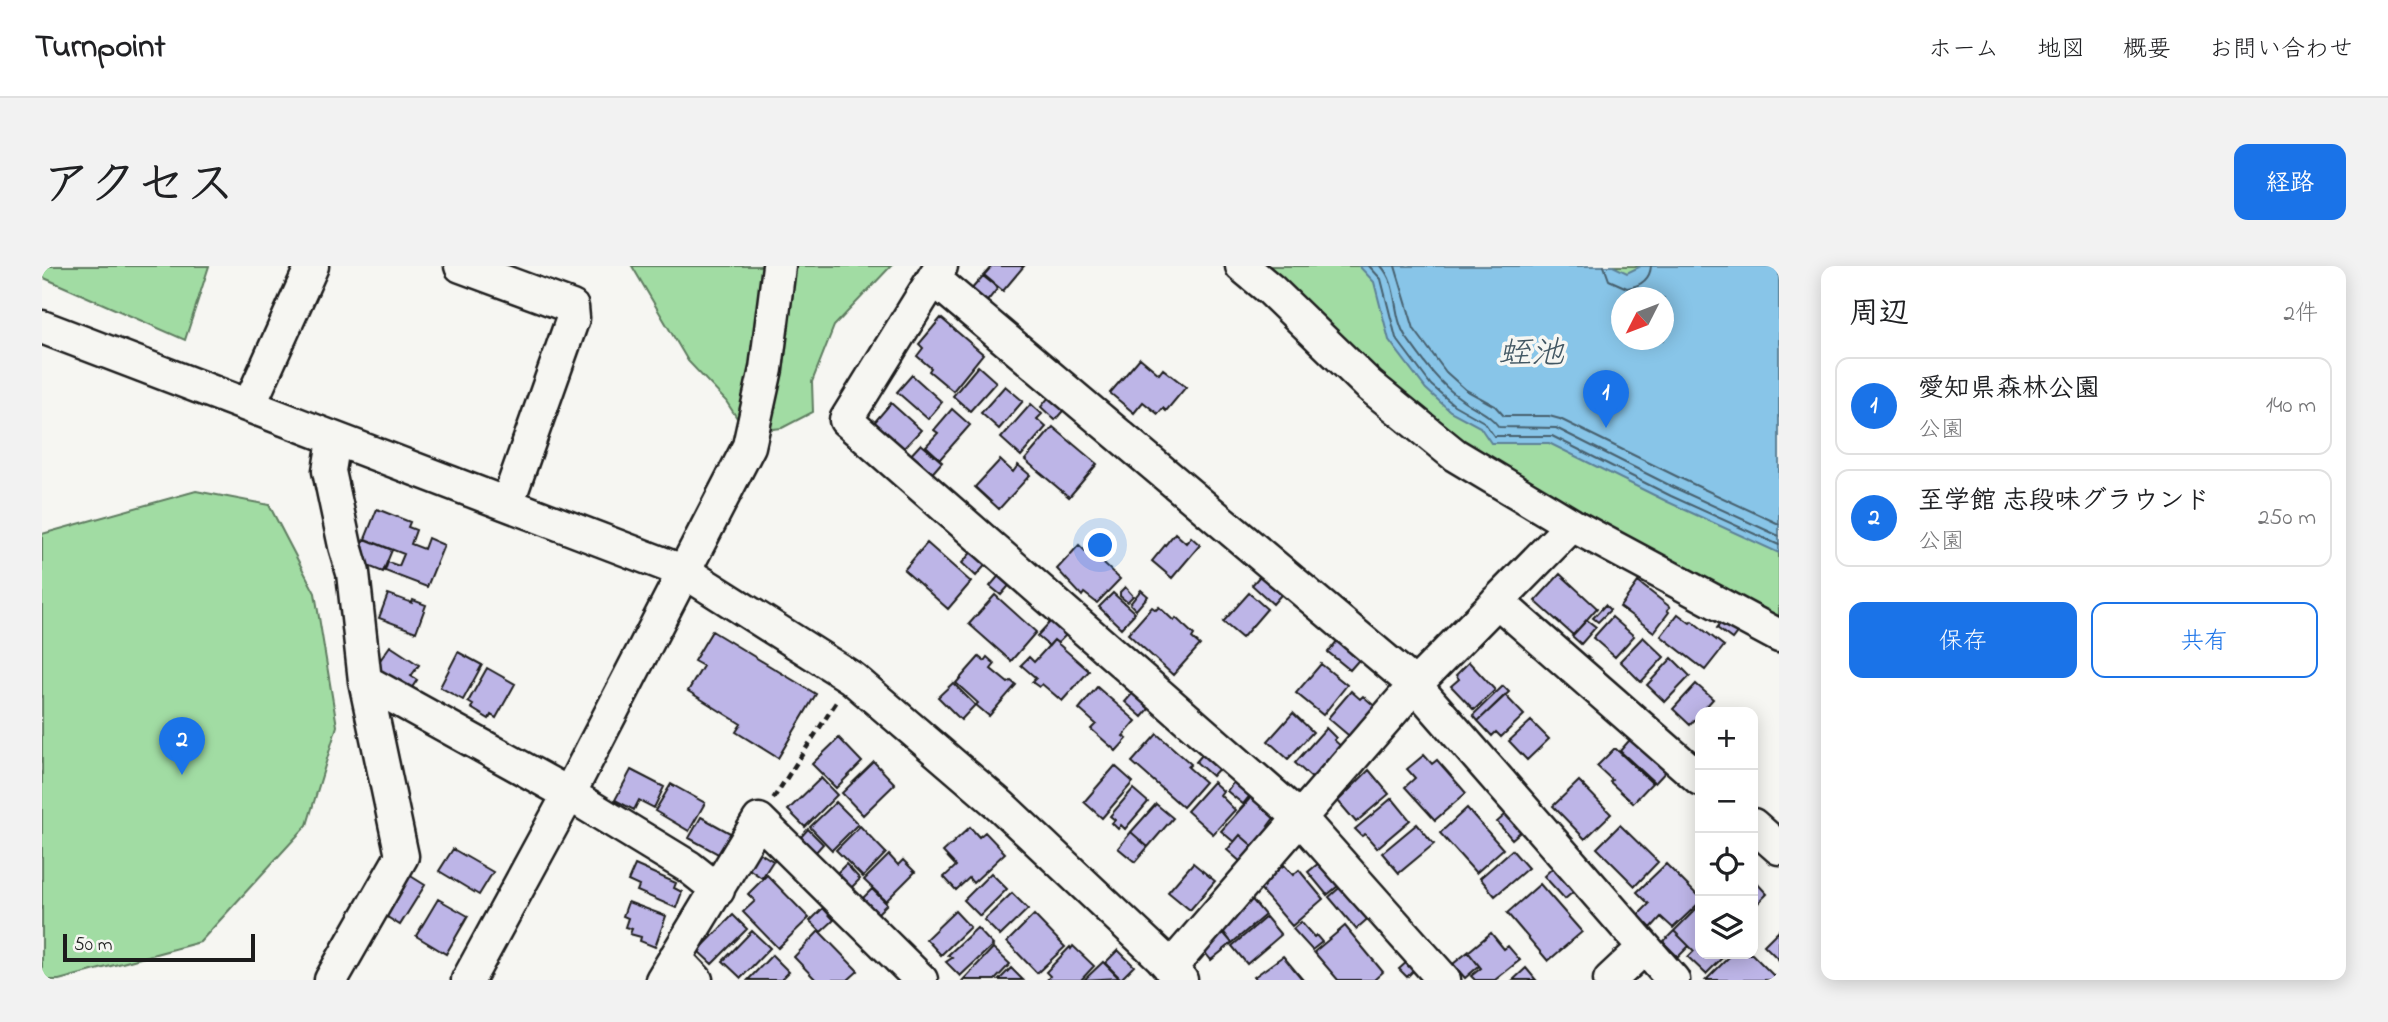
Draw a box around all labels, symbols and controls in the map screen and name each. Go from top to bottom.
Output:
text: Turnpoint [35,24,166,72]
text: ホーム [1928,33,1999,68]
text: 地図 [2037,33,2085,68]
text: 概要 [2123,33,2171,68]
text: お問い合わせ [2209,33,2353,68]
button: 経路 [2234,144,2346,220]
text: アクセス [42,151,235,223]
north arrow [1611,287,1674,350]
text: 周辺 [1849,293,1909,337]
text: 2件 [2284,298,2318,331]
water label: 蛭池 [1498,331,1565,379]
pin: 1 [1583,370,1629,428]
text: 愛知県森林公園 [1918,371,2100,409]
text: 1 [1870,390,1878,423]
text: 140 m [2266,390,2316,423]
text: 公園 [1918,414,1964,447]
text: 至学館 志段味グラウンド [1918,483,2211,521]
text: 2 [1868,502,1880,535]
text: 250 m [2258,502,2316,535]
text: 公園 [1918,526,1964,559]
your location [1083,528,1117,562]
button: 保存 [1849,602,2077,678]
button: 共有 [2091,602,2318,678]
map controls [1695,707,1758,959]
button: + [1695,707,1758,770]
pin: 2 [159,717,205,775]
button: − [1695,770,1758,833]
button: locate [1695,833,1758,896]
button: layers [1695,896,1758,959]
scale bar [63,931,256,963]
text: 50 m [74,932,113,959]

